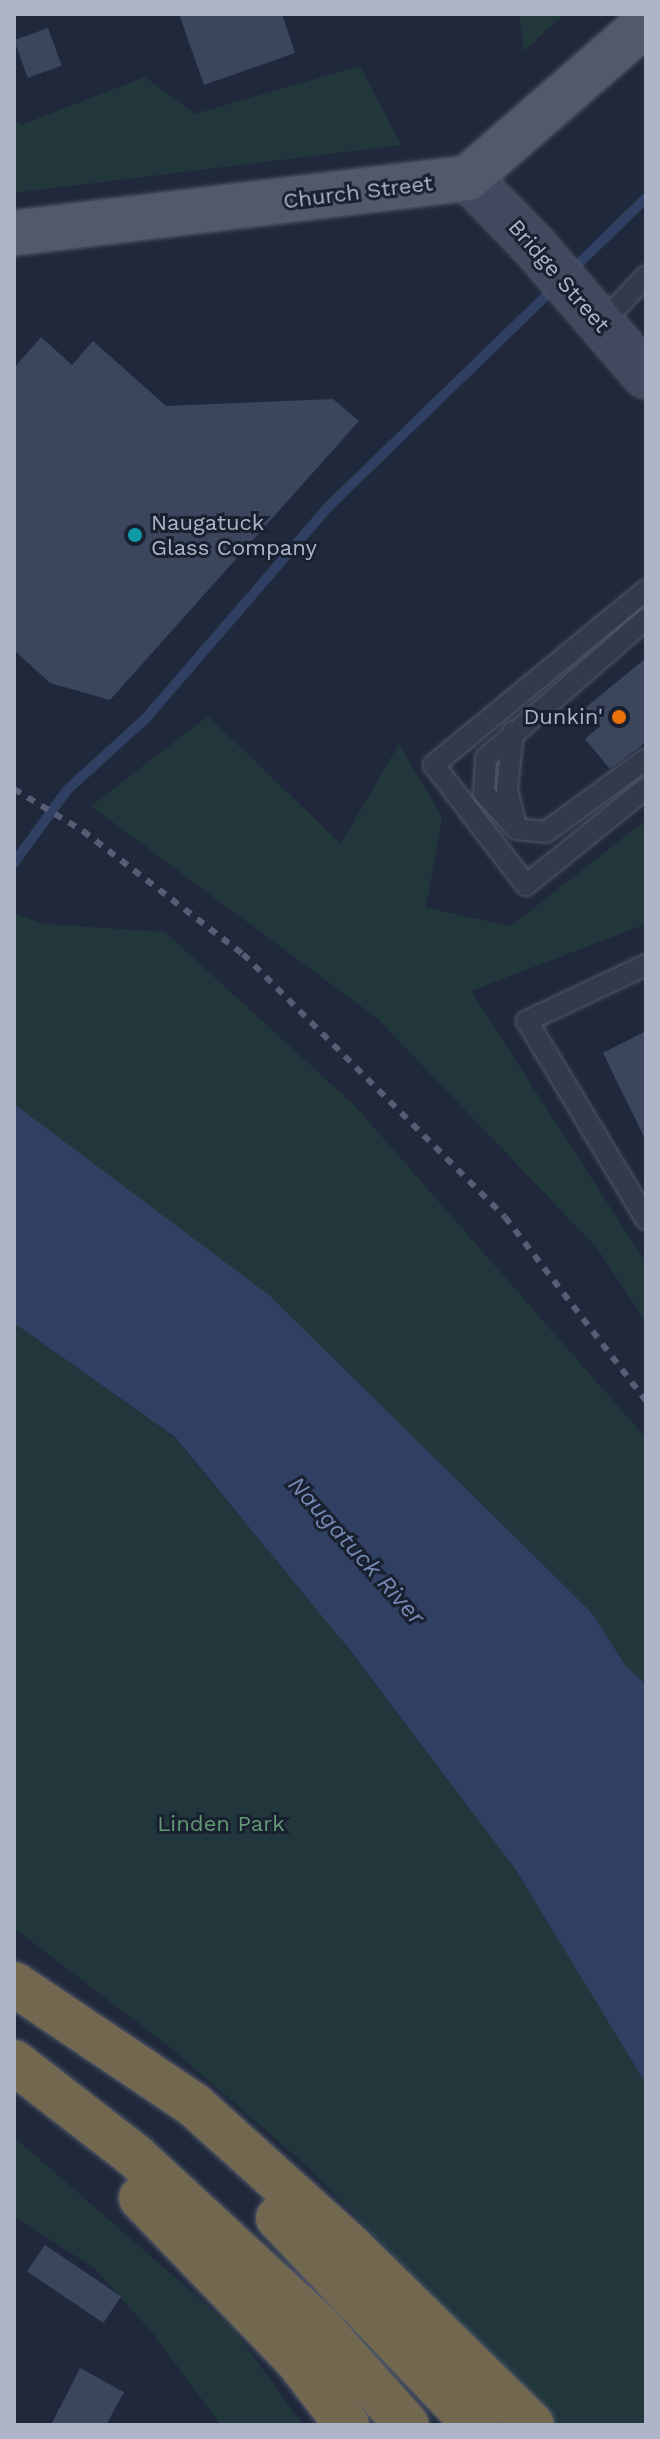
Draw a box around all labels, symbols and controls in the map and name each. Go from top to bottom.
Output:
street label: Church Street [282,170,434,214]
street label: Bridge Street [503,214,615,338]
place label: Naugatuck Glass Company [151,509,317,560]
marker: Naugatuck Glass Company [126,526,144,544]
place label: Dunkin' [523,704,603,730]
marker: Dunkin' [610,708,628,726]
water label: Naugatuck River [282,1471,430,1631]
park label: Linden Park [157,1811,285,1837]

